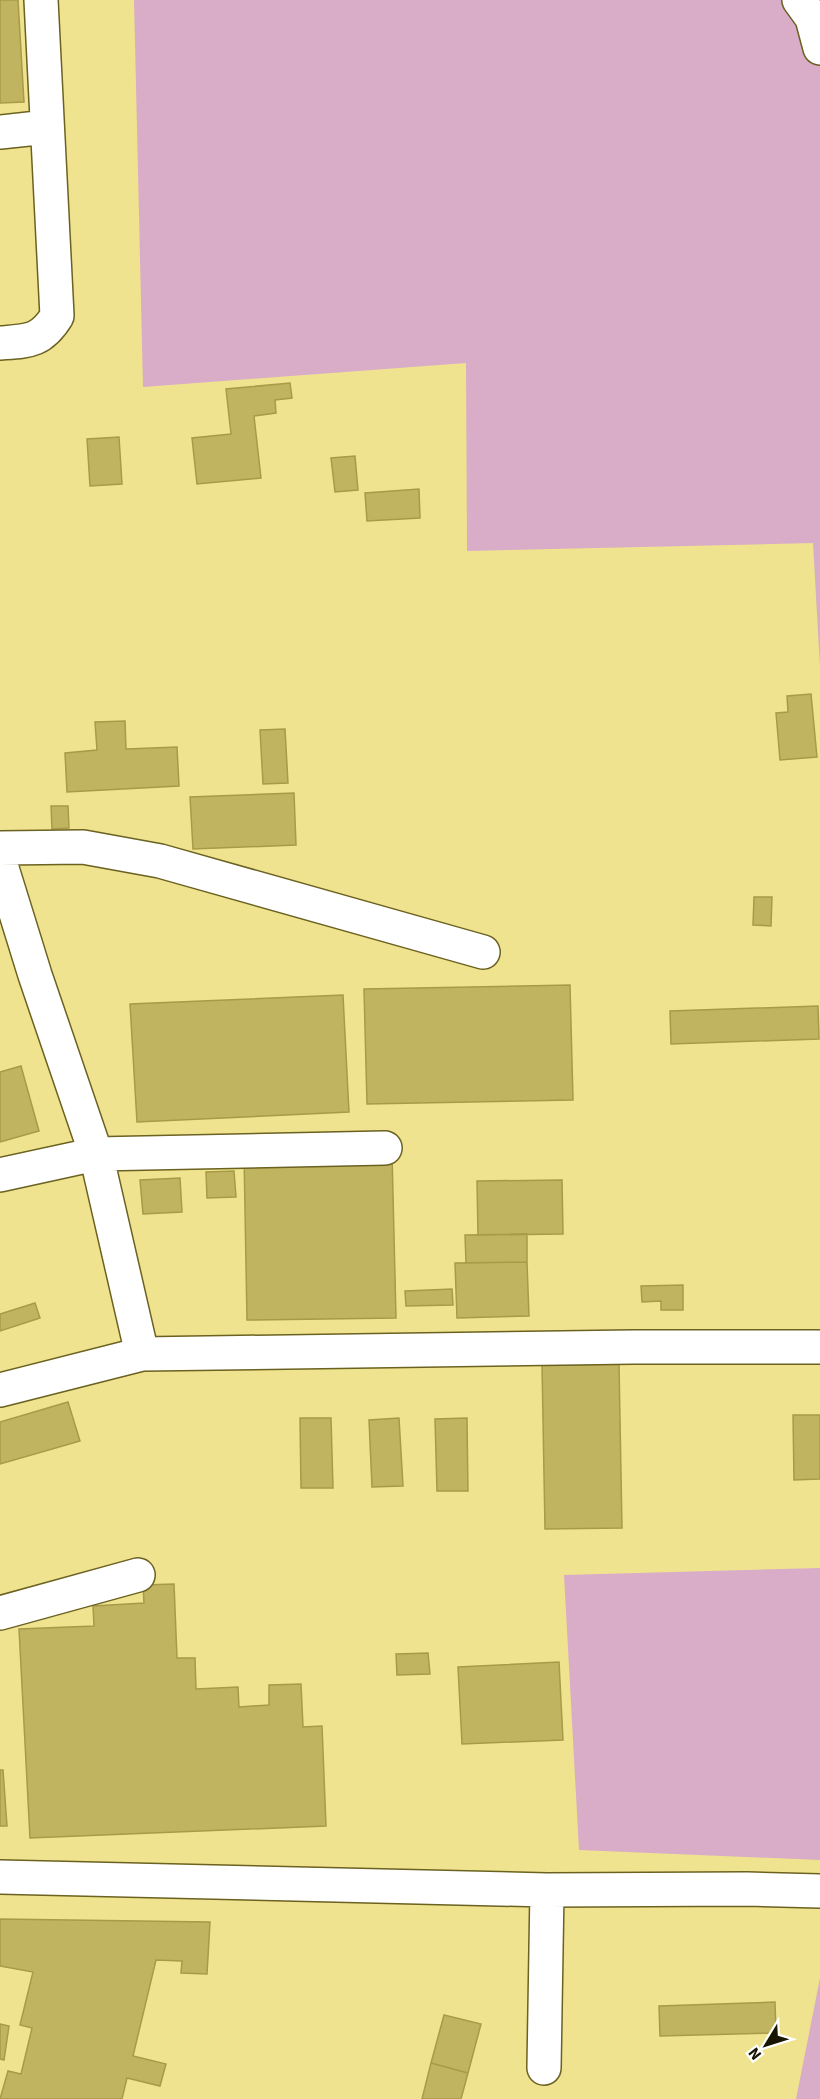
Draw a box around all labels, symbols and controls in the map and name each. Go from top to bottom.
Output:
north arrow [736,2015,796,2075]
text: N [743,2043,767,2065]

